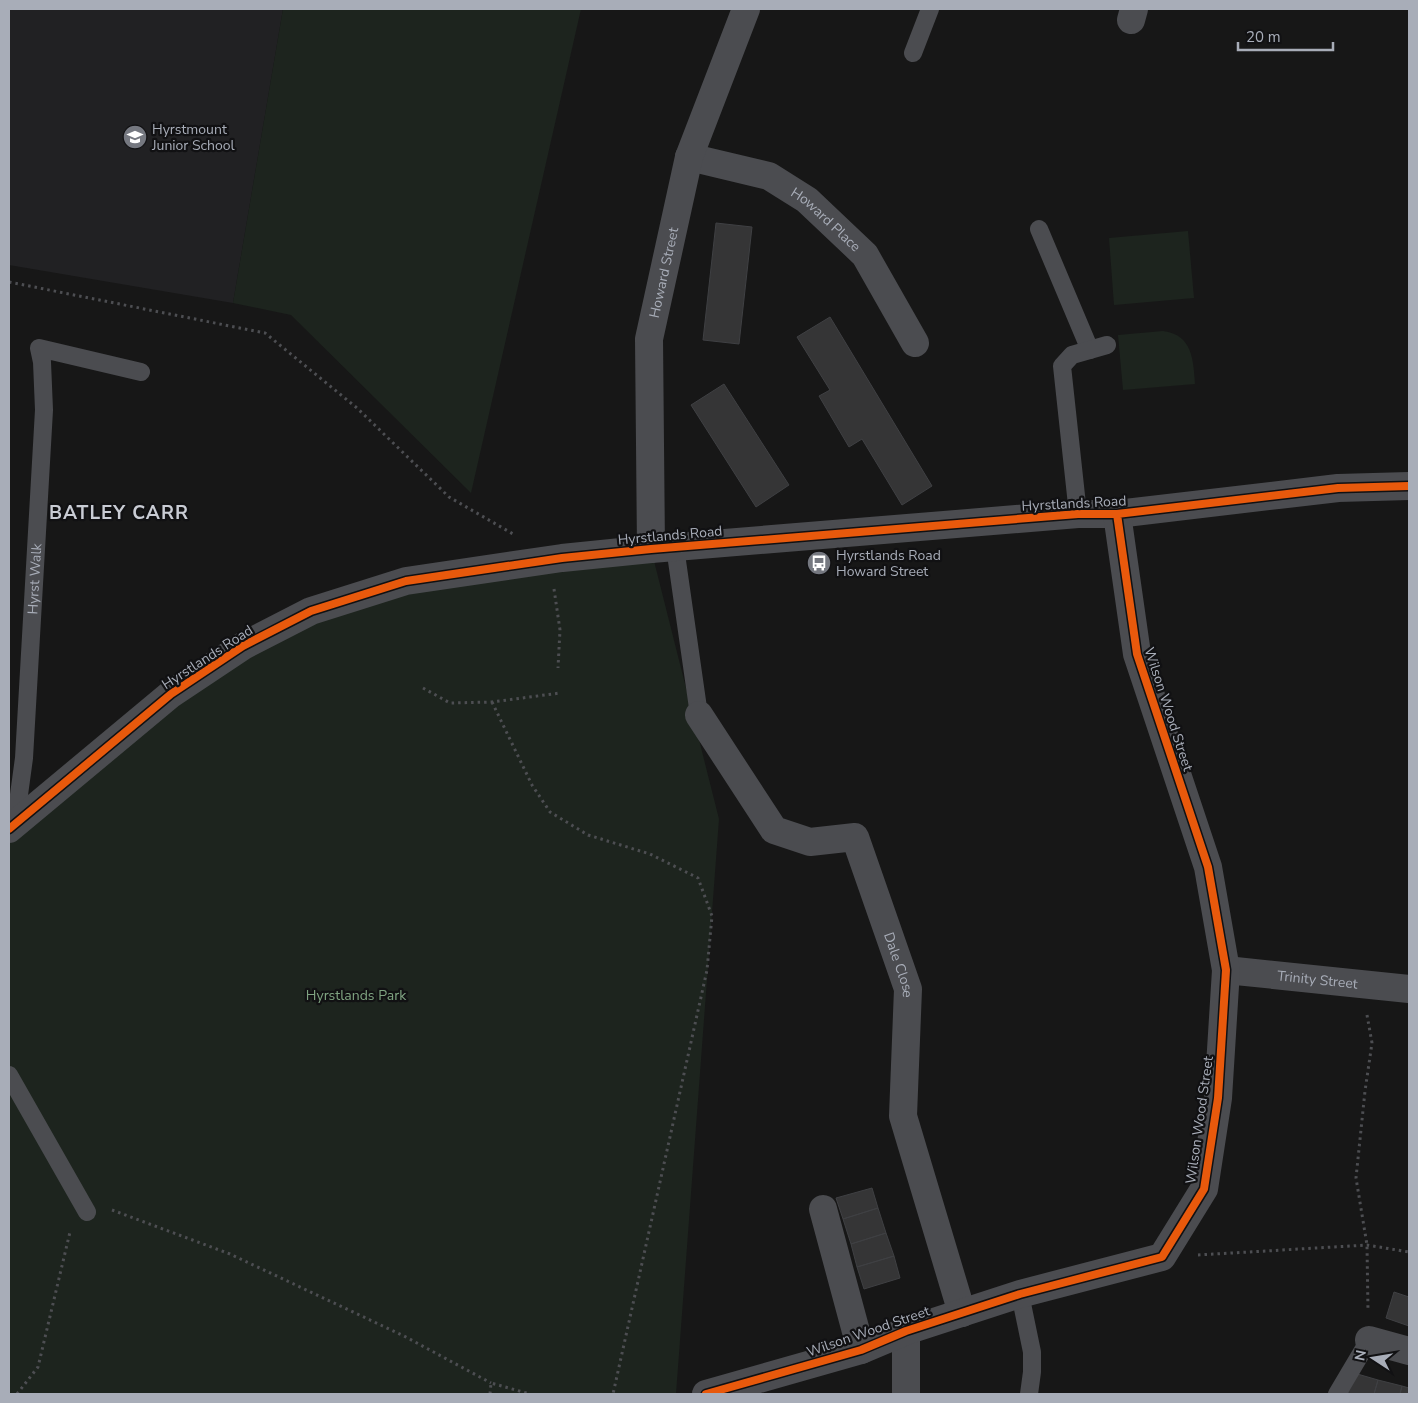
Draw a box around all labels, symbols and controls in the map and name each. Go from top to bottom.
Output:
scale bar [1238,20,1333,52]
text: 20 m [1246,27,1281,47]
place label: Hyrstmount Junior School [151,120,236,155]
school or university icon: Hyrstmount Junior School [122,124,148,150]
street label: Howard Place [787,183,865,256]
street label: Howard Street [645,225,683,320]
street label: Hyrstlands Road [1021,491,1127,516]
district label: BATLEY CARR [49,500,189,526]
street label: Hyrstlands Road [617,521,723,550]
street label: Hyrst Walk [23,542,46,615]
place label: Hyrstlands Road Howard Street [836,546,941,581]
bus stop icon: Hyrstlands Road Howard Street [806,550,832,576]
street label: Hyrstlands Road [158,621,256,694]
street label: Wilson Wood Street [1140,645,1198,773]
street label: Dale Close [879,930,917,998]
street label: Trinity Street [1276,966,1359,994]
park label: Hyrstlands Park [306,986,407,1005]
street label: Wilson Wood Street [1181,1055,1218,1185]
street label: Wilson Wood Street [804,1301,932,1361]
north arrow [1348,1333,1398,1383]
text: N [1350,1348,1371,1363]

